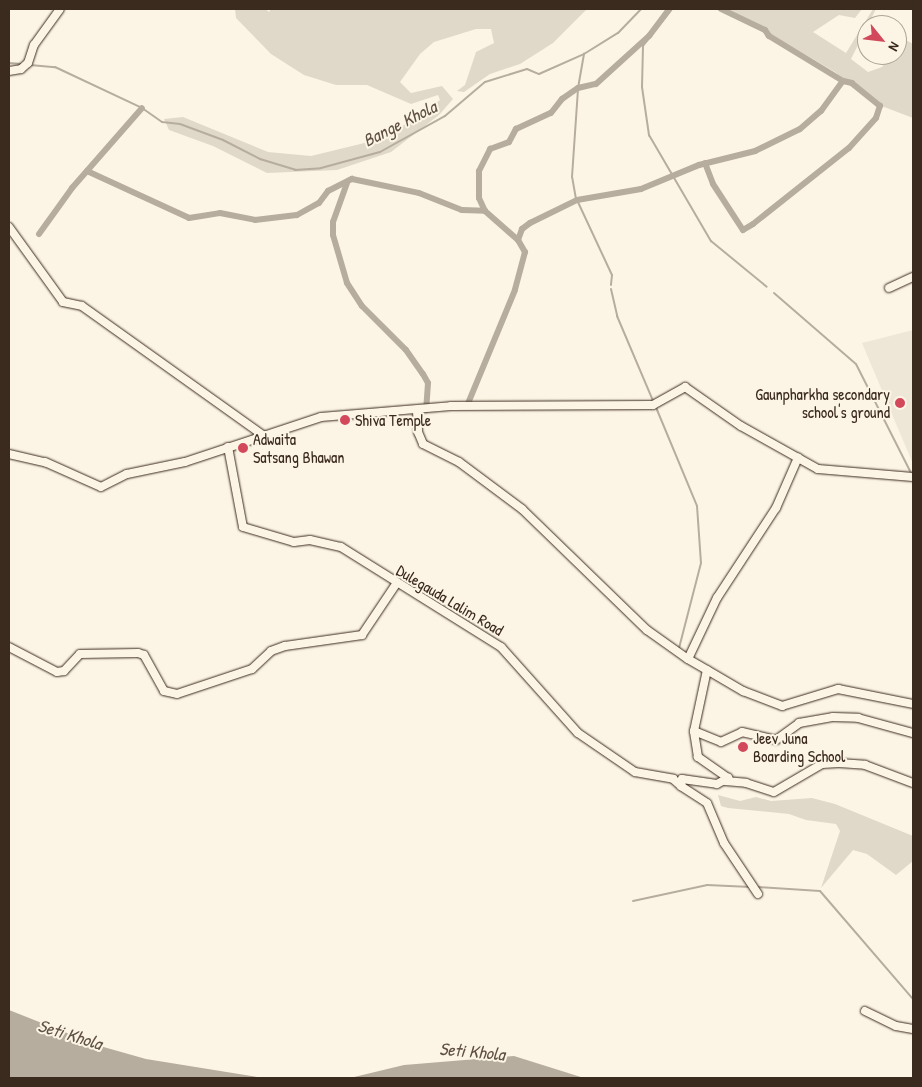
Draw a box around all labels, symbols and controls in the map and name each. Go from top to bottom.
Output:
north arrow [857,15,907,65]
text: N [885,39,905,55]
water label: Bange Khola [360,96,440,152]
place label: Gaunpharkha secondary school's ground [755,384,890,422]
marker: Gaunpharkha secondary school's ground [894,397,906,409]
place label: Shiva Temple [355,410,431,430]
marker: Shiva Temple [339,414,351,426]
place label: Adwaita Satsang Bhawan [253,429,345,467]
marker: Adwaita Satsang Bhawan [237,442,249,454]
street label: Dulegauda Lalim Road [393,560,507,640]
place label: Jeev Juna Boarding School [753,728,845,766]
marker: Jeev Juna Boarding School [737,741,749,753]
water label: Seti Khola [35,1015,105,1055]
water label: Seti Khola [438,1038,506,1066]

